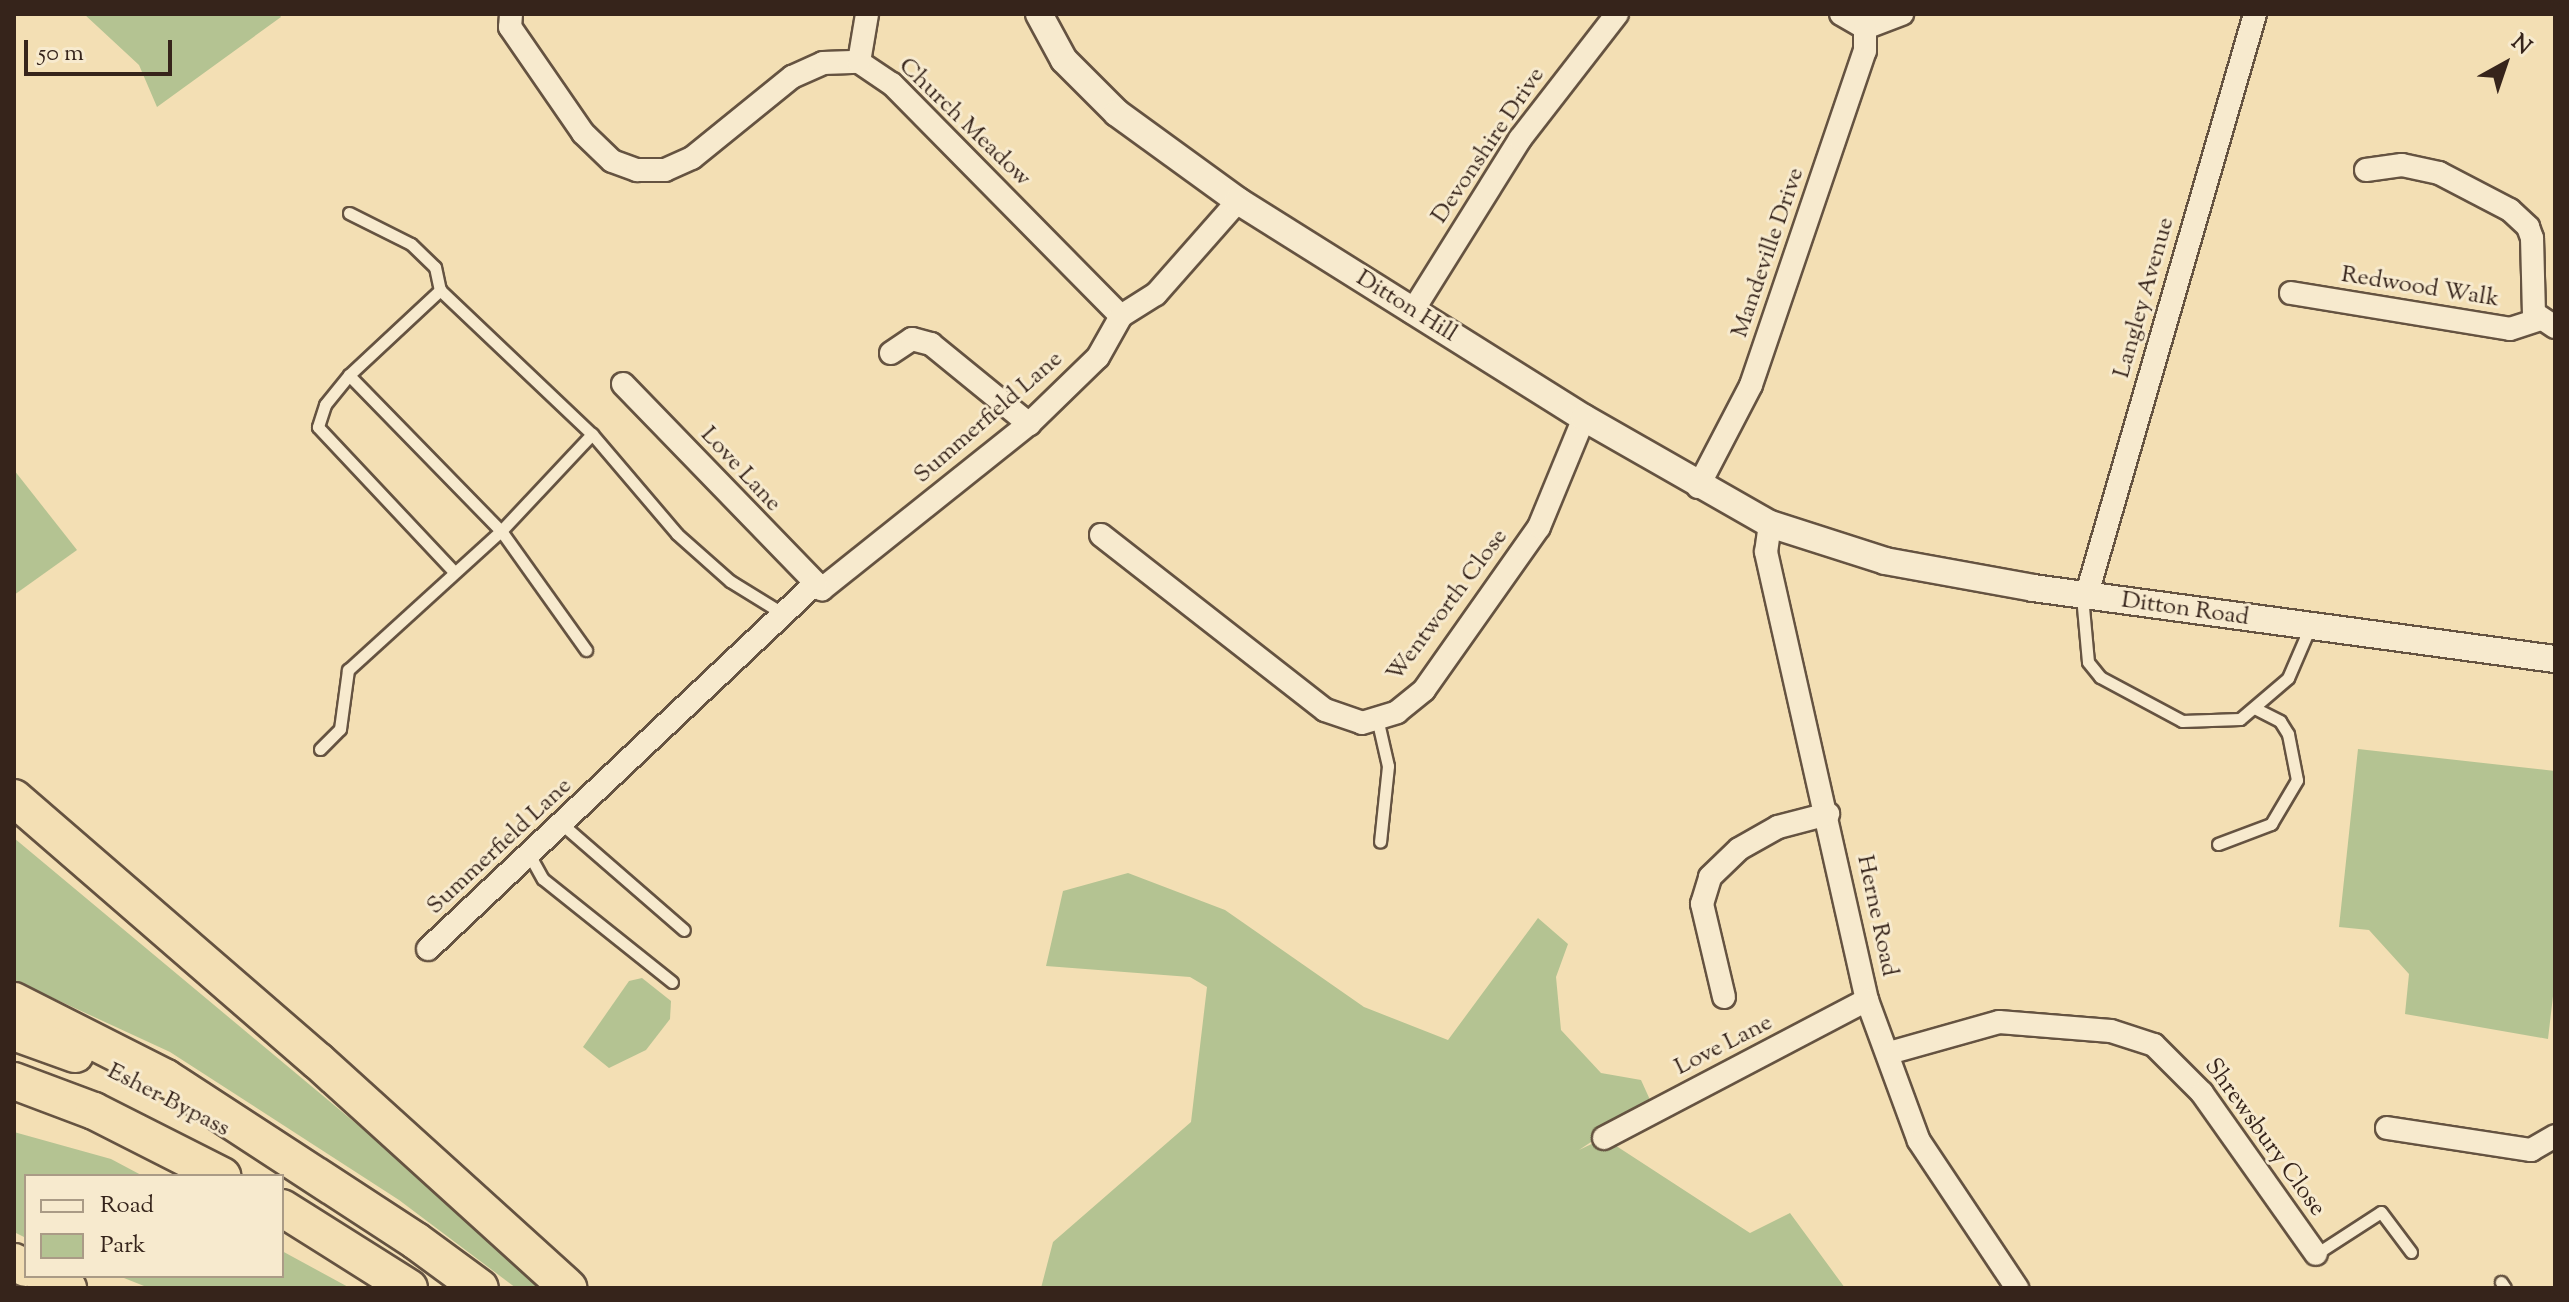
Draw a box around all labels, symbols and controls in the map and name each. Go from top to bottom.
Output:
scale bar [28,24,176,74]
north arrow [2465,24,2545,104]
text: N [2503,28,2537,64]
text: 50 m [38,37,84,71]
street label: Church Meadow [892,52,1036,194]
street label: Devonshire Drive [1426,62,1552,230]
street label: Mandeville Drive [1726,164,1812,342]
street label: Langley Avenue [2108,214,2182,382]
street label: Redwood Walk [2339,261,2501,315]
street label: Ditton Hill [1350,265,1462,349]
street label: Summerfield Lane [909,346,1069,490]
street label: Love Lane [693,422,787,518]
street label: Wentworth Close [1381,524,1515,688]
street label: Ditton Road [2119,587,2251,633]
street label: Summerfield Lane [422,772,578,922]
street label: Herne Road [1849,853,1903,979]
street label: Love Lane [1670,1009,1778,1083]
street label: Shrewsbury Close [2197,1054,2331,1222]
street label: Esher Bypass [102,1058,234,1144]
legend [24,1174,284,1278]
text: Road [100,1189,154,1223]
text: Park [100,1229,146,1263]

